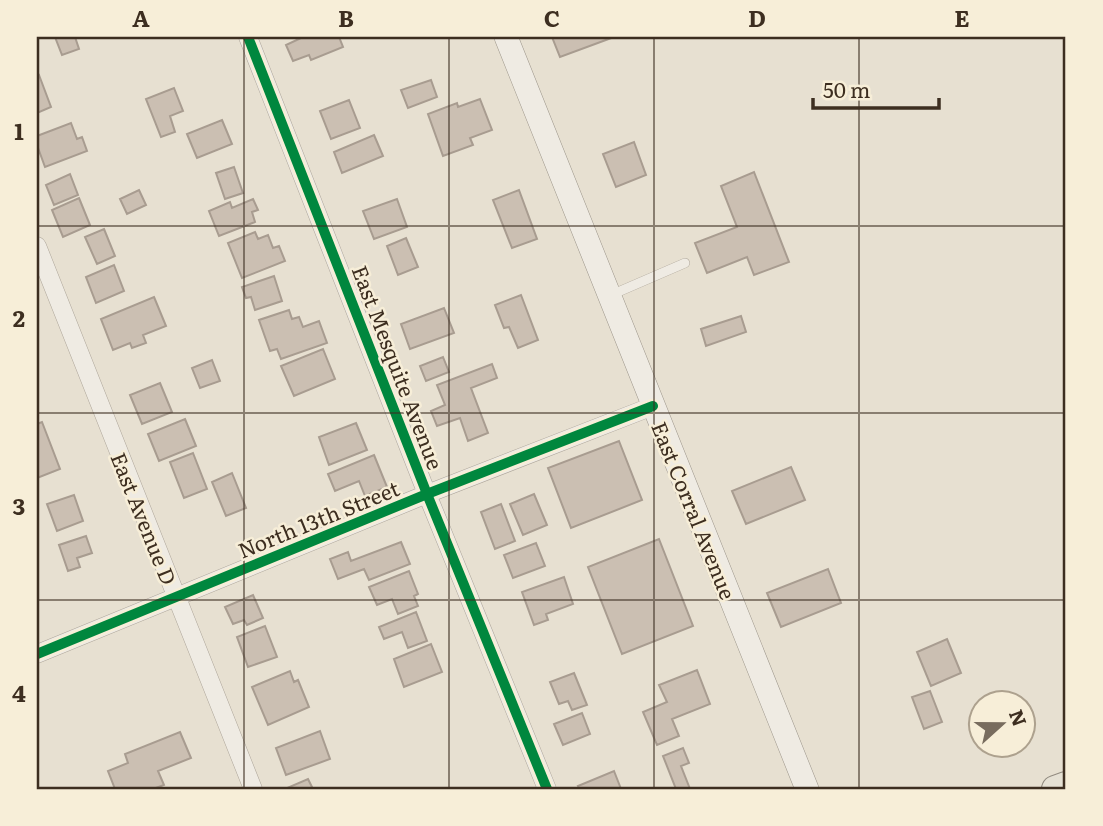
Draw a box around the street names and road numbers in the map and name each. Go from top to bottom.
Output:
street label: East Mesquite Avenue [346,260,452,474]
street label: East Corral Avenue [645,416,745,604]
street label: East Avenue D [104,447,186,589]
street label: North 13th Street [233,471,404,565]

